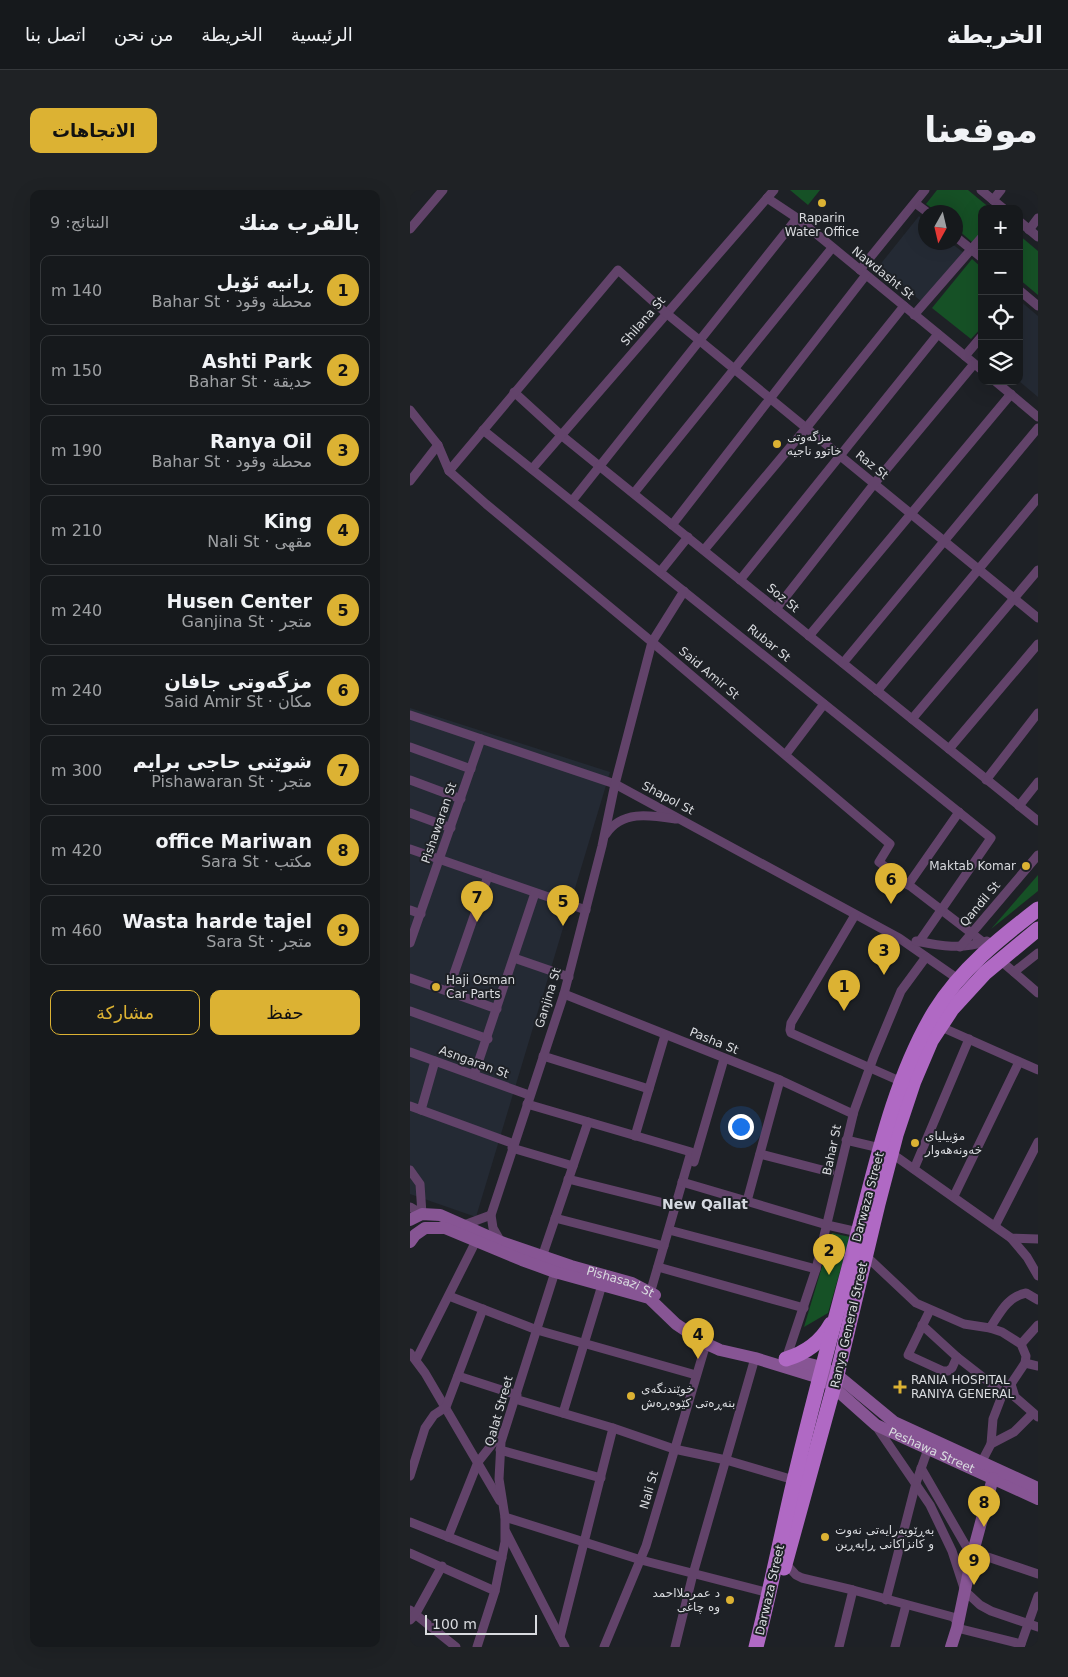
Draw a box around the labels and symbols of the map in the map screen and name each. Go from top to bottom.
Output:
marker: Raparin Water Office [816,197,828,209]
north arrow [918,205,963,250]
place label: Raparin Water Office [785,211,859,239]
street label: Nawdasht St [849,244,917,302]
street label: Shilana St [618,293,668,348]
place label: مزگەوتی خاتوو ناجیە [787,430,842,459]
marker: مزگەوتی خاتوو ناجیە [771,438,783,450]
street label: Raz St [853,448,891,483]
street label: Soz St [764,581,802,615]
street label: Rubar St [745,621,794,665]
street label: Said Amir St [676,644,742,702]
street label: Shapol St [640,778,697,818]
street label: Pishawaran St [419,780,460,865]
place label: Maktab Komar [929,859,1016,873]
marker: Maktab Komar [1020,860,1032,872]
pin: 6 [875,863,907,904]
street label: Qandil St [957,878,1003,929]
pin: 7 [461,881,493,922]
pin: 5 [547,885,579,926]
pin: 3 [868,934,900,975]
street label: Ganjina St [532,966,564,1030]
pin: 1 [828,970,860,1011]
place label: Haji Osman Car Parts [446,973,515,1001]
marker: Haji Osman Car Parts [430,981,442,993]
street label: Pasha St [688,1025,741,1057]
street label: Asngaran St [437,1043,511,1081]
your location [728,1114,754,1140]
street label: Bahar St [820,1123,844,1177]
place label: مۆبیلیای خەونەهەوار [924,1129,982,1158]
marker: مۆبیلیای خەونەهەوار [909,1137,921,1149]
street label: Darwaza Street [849,1150,887,1244]
district label: New Qallat [662,1196,748,1212]
pin: 2 [813,1234,845,1275]
street label: Ranya General Street [828,1260,870,1389]
street label: Pishasazi St [585,1264,657,1300]
pin: 4 [682,1318,714,1359]
place label: RANIA HOSPITAL RANIYA GENERAL [911,1373,1014,1401]
street label: Qalat Street [482,1374,516,1448]
marker: RANIA HOSPITAL RANIYA GENERAL [893,1380,907,1394]
place label: خوێندنگەی بنەڕەتی کێوەڕەش [641,1382,735,1411]
marker: خوێندنگەی بنەڕەتی کێوەڕەش [625,1390,637,1402]
street label: Peshawa Street [886,1425,977,1476]
street label: Nali St [637,1469,661,1511]
pin: 8 [968,1486,1000,1527]
place label: بەڕێوبەرایەتی نەوت و کانزاکانی ڕاپەڕین [835,1523,934,1552]
marker: بەڕێوبەرایەتی نەوت و کانزاکانی ڕاپەڕین [819,1531,831,1543]
street label: Darwaza Street [753,1543,787,1637]
pin: 9 [958,1544,990,1585]
place label: د عمرملااحمد وه چاغى [653,1586,720,1615]
marker: د عمرملااحمد وه چاغى [724,1594,736,1606]
scale bar [425,1612,538,1635]

